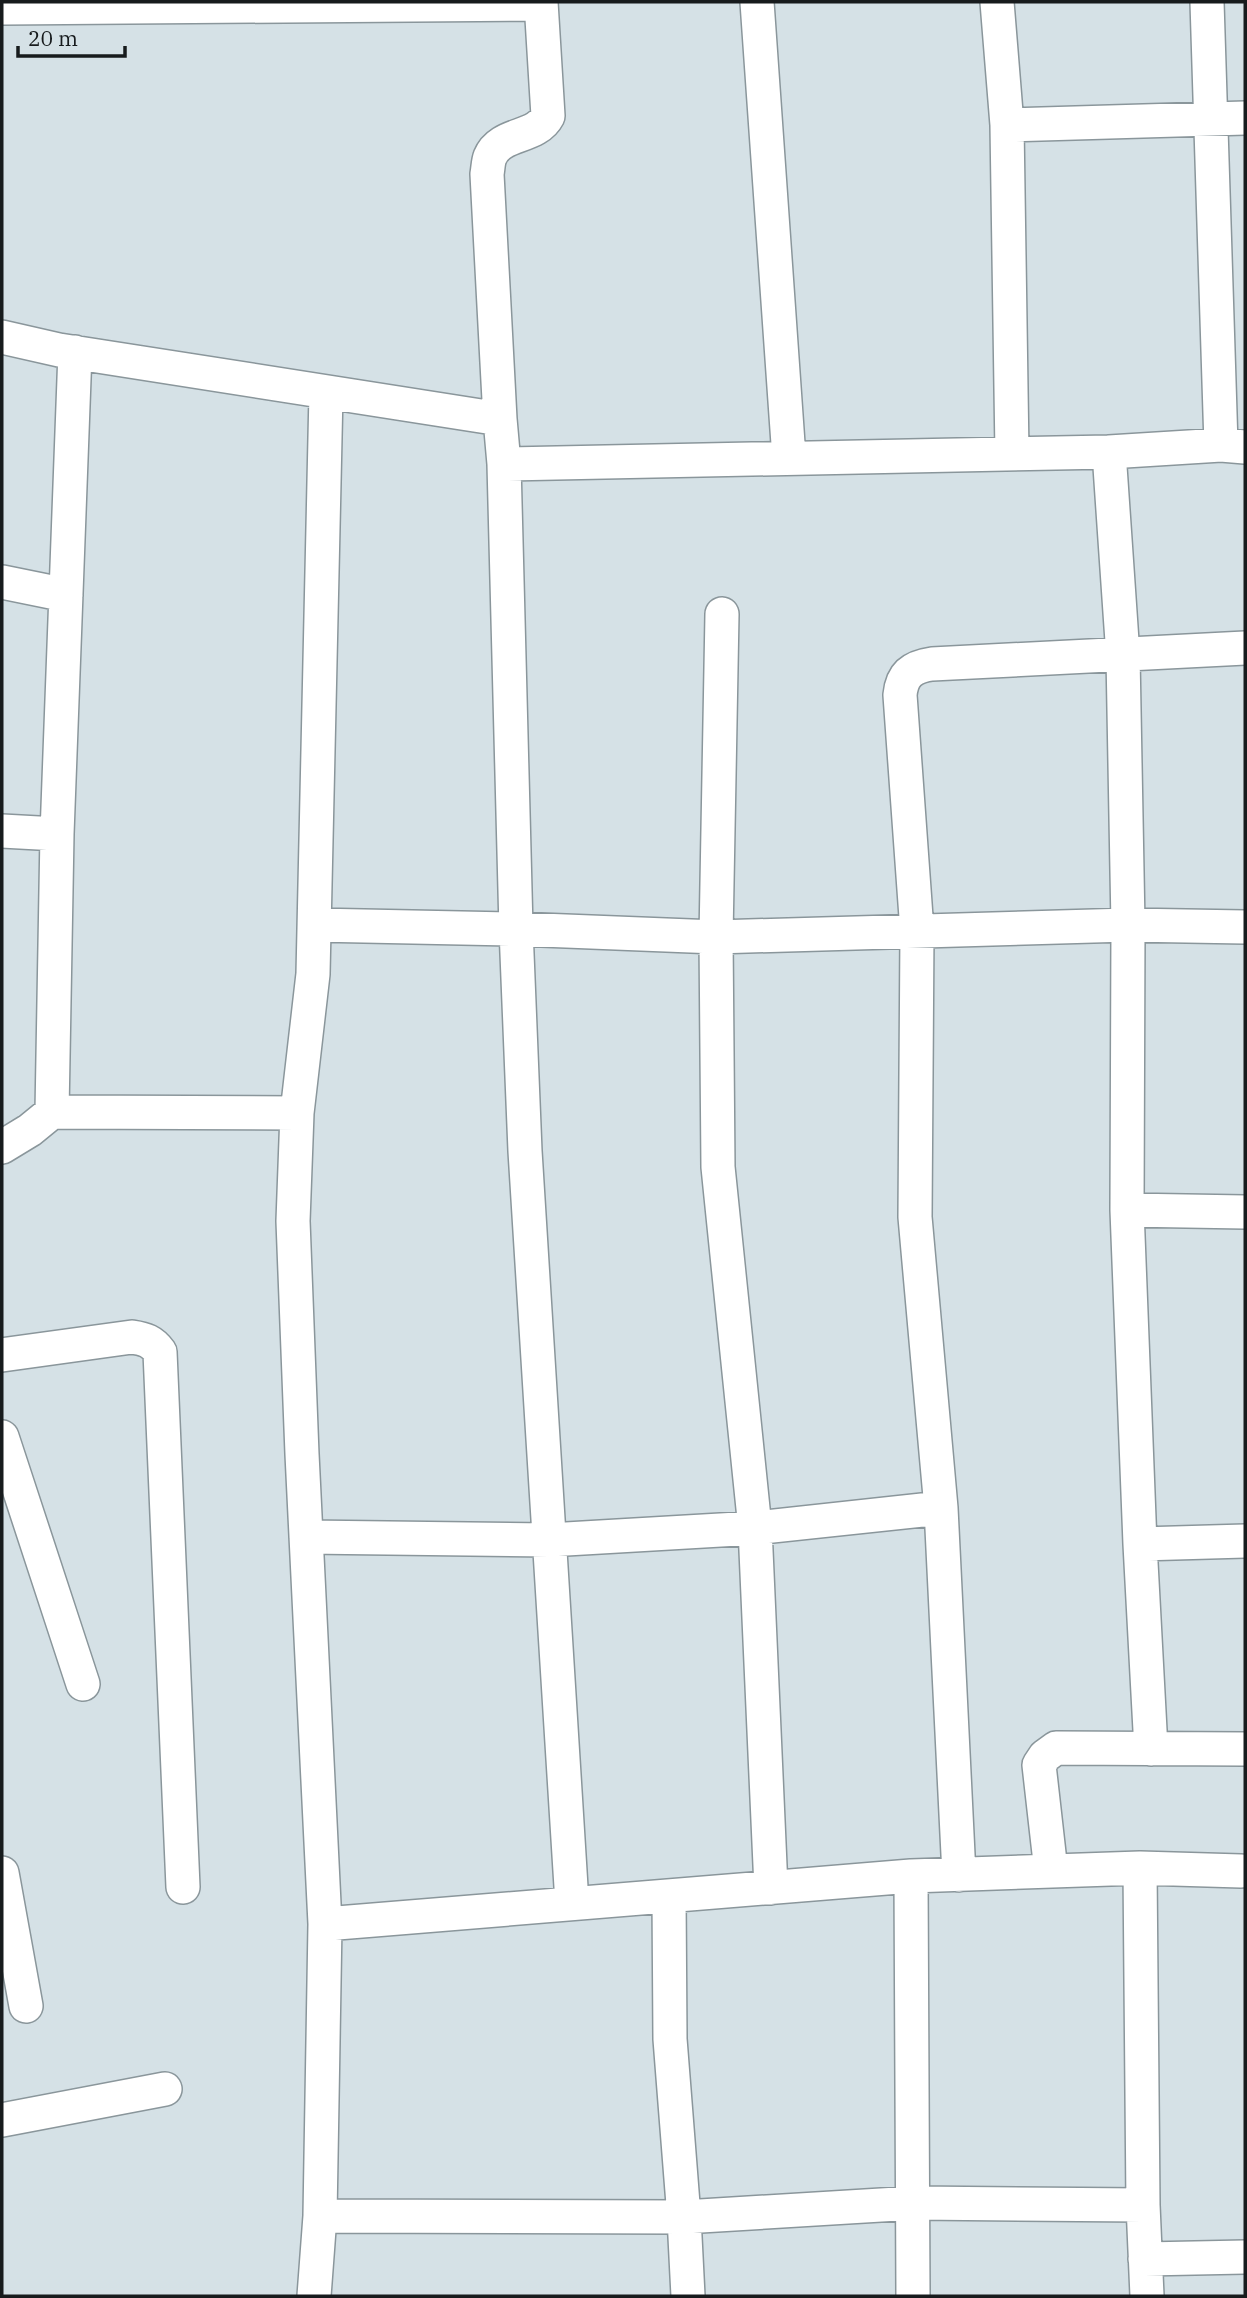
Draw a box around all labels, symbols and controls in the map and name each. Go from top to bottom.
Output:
scale bar [18,14,124,58]
text: 20 m [28,24,78,52]

